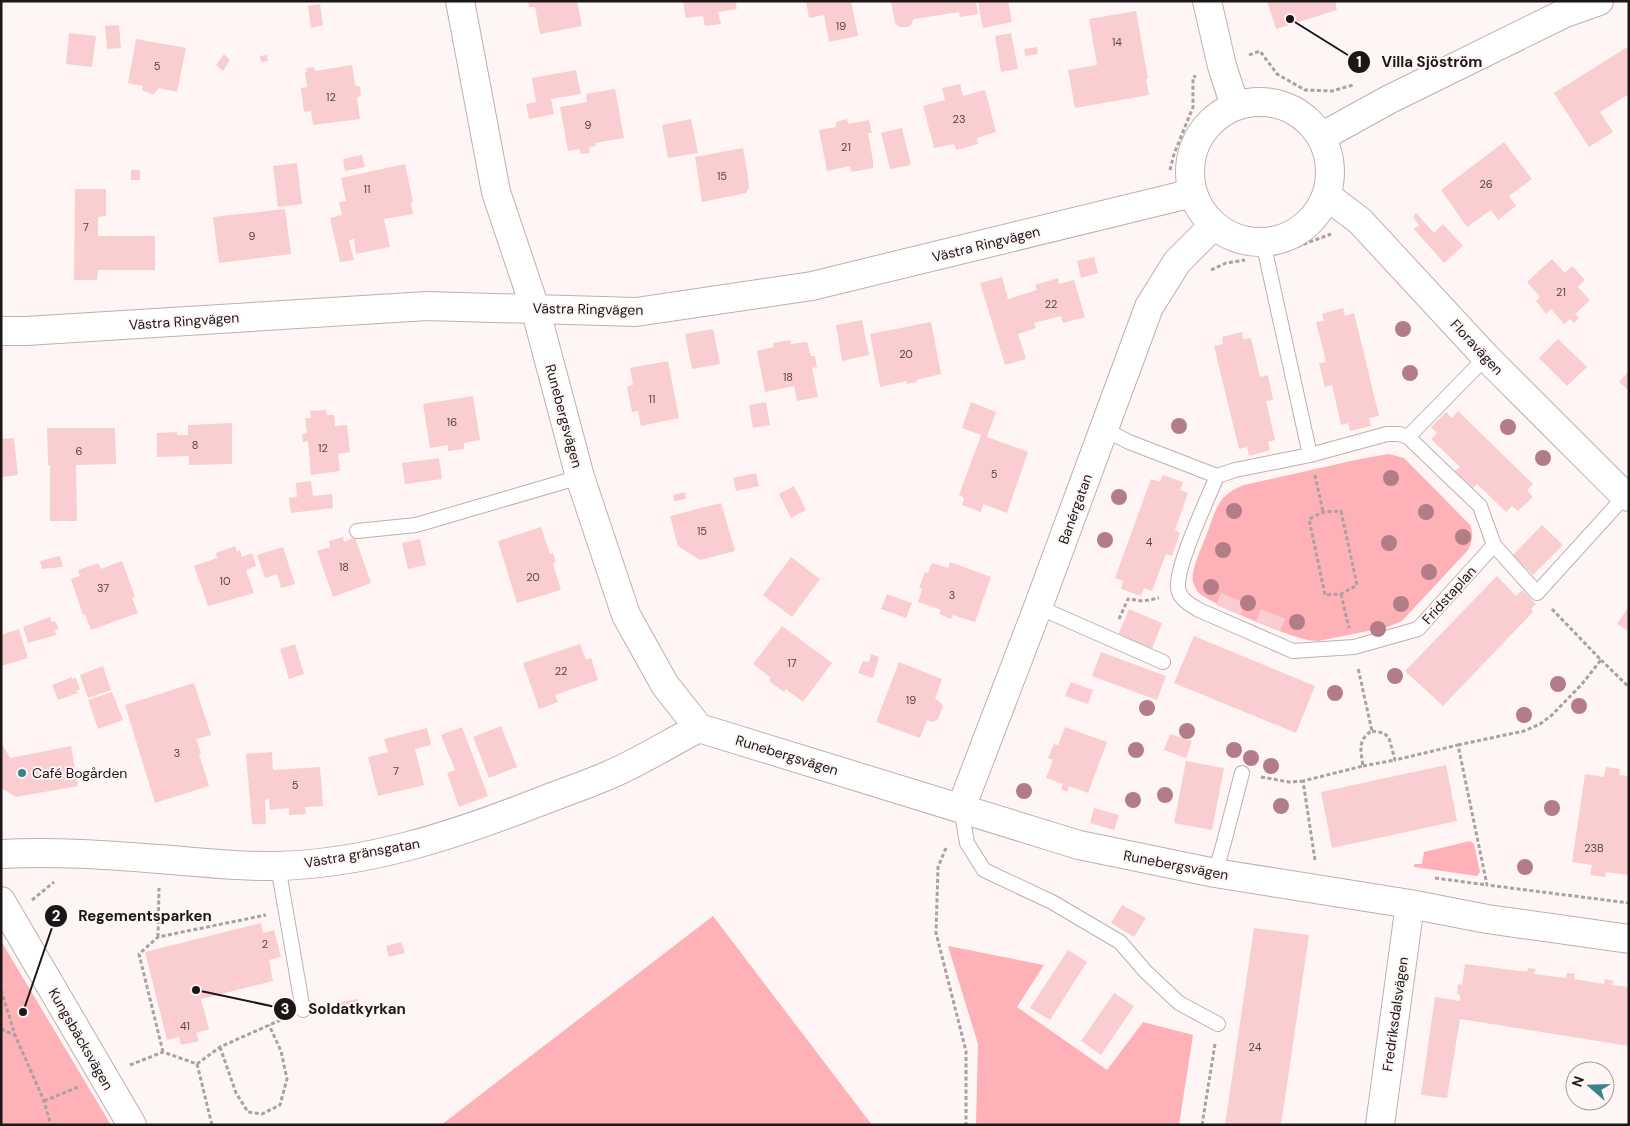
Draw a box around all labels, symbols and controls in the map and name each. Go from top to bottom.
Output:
house number: 19 [836,19,846,33]
house number: 14 [1112,35,1122,49]
callout: Villa Sjöström [1346,47,1492,77]
text: 1 [1356,52,1362,72]
text: Villa Sjöström [1382,52,1482,72]
house number: 5 [154,59,161,73]
house number: 12 [326,90,336,104]
house number: 23 [953,112,965,126]
house number: 9 [585,118,592,132]
house number: 21 [841,140,851,154]
house number: 15 [717,169,727,183]
house number: 26 [1479,177,1493,191]
house number: 11 [364,182,370,196]
house number: 7 [83,220,89,234]
street label: Västra Ringvägen [930,222,1042,266]
house number: 9 [249,229,256,243]
house number: 21 [1556,285,1566,299]
house number: 22 [1045,297,1057,311]
street label: Västra Ringvägen [533,299,643,319]
street label: Västra Ringvägen [128,308,240,334]
street label: Floravägen [1447,315,1507,379]
house number: 20 [899,347,913,361]
street label: Runebergsvägen [542,362,586,470]
house number: 18 [783,370,793,384]
house number: 11 [649,392,655,406]
house number: 16 [447,415,457,429]
house number: 8 [192,438,198,452]
house number: 12 [318,441,328,455]
house number: 6 [76,444,83,458]
house number: 5 [991,467,998,481]
street label: Banérgatan [1054,471,1096,547]
house number: 15 [697,524,707,538]
house number: 4 [1146,535,1153,549]
house number: 18 [339,560,349,574]
street label: Fridstaplan [1418,562,1480,628]
house number: 20 [526,570,540,584]
house number: 10 [220,574,230,588]
house number: 37 [97,581,109,595]
house number: 3 [949,588,955,602]
house number: 17 [787,656,797,670]
house number: 22 [555,664,567,678]
house number: 19 [906,693,916,707]
street label: Runebergsvägen [733,731,841,779]
house number: 3 [174,746,180,760]
place label: Café Bogården [32,764,127,782]
house number: 7 [393,764,399,778]
marker: Café Bogården [16,767,28,779]
house number: 5 [292,778,299,792]
street label: Västra gränsgatan [303,834,421,872]
house number: 23B [1584,841,1604,855]
street label: Runebergsvägen [1122,846,1230,884]
callout: Regementsparken [44,901,222,931]
text: 2 [52,906,61,926]
text: Regementsparken [78,906,212,926]
house number: 2 [262,937,268,951]
street label: Fredriksdalsvägen [1378,955,1412,1073]
street label: Kungsbäcksvägen [45,985,117,1093]
callout: Soldatkyrkan [273,994,415,1024]
text: 3 [280,999,290,1019]
text: Soldatkyrkan [308,999,406,1019]
house number: 41 [180,1019,190,1033]
house number: 24 [1249,1040,1262,1054]
north arrow [1565,1061,1615,1111]
text: N [1568,1074,1588,1089]

